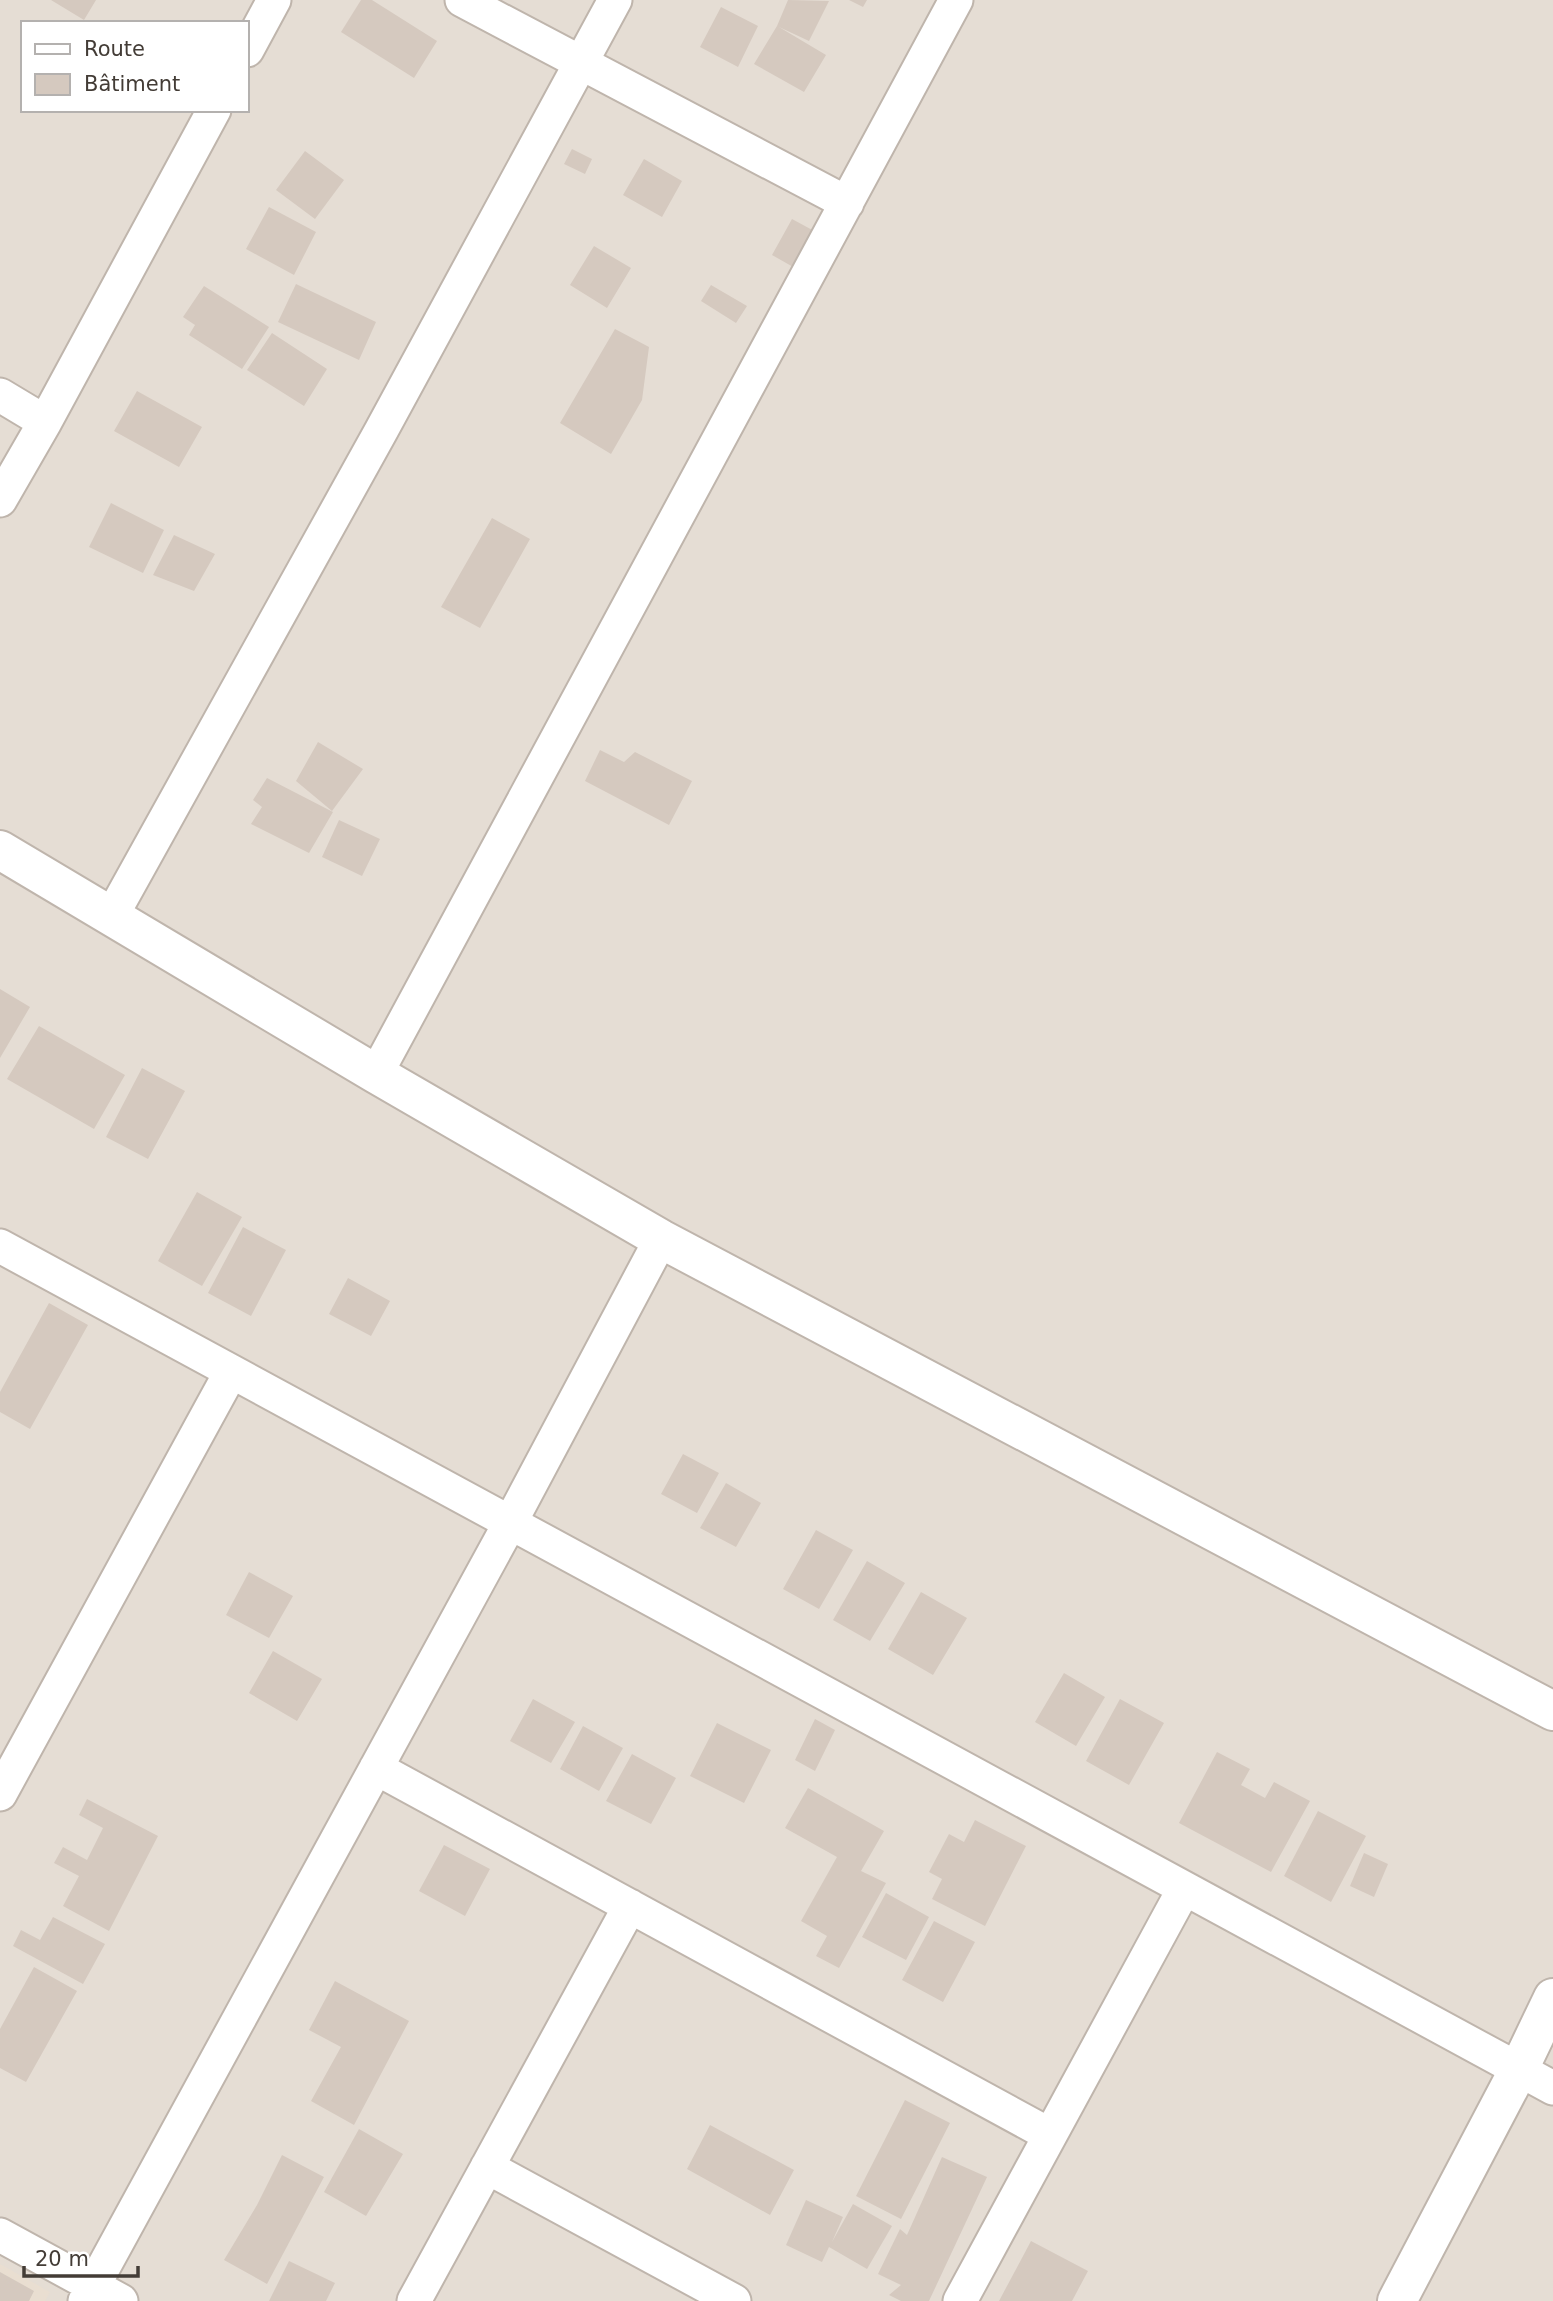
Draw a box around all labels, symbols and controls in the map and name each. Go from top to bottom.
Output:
legend [21,21,248,112]
text: Route [84,37,145,61]
text: Bâtiment [84,72,180,96]
scale bar [24,2234,138,2278]
text: 20 m [35,2247,89,2271]

